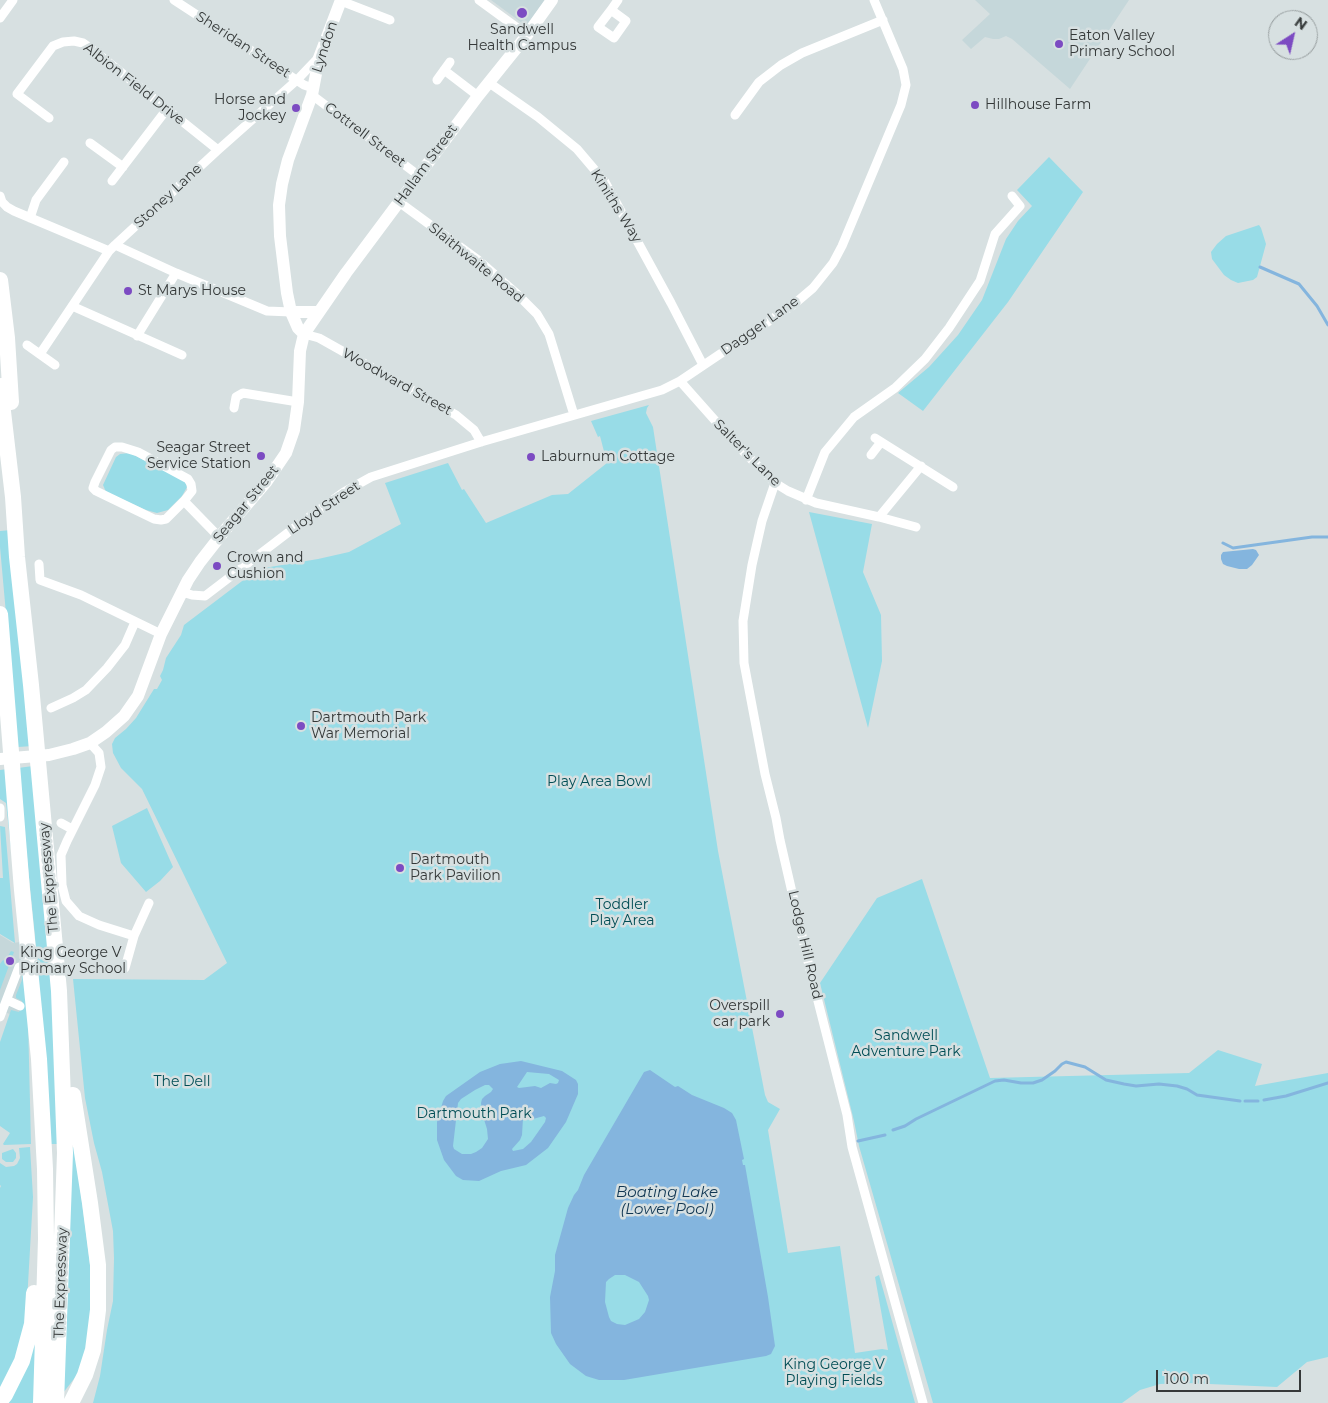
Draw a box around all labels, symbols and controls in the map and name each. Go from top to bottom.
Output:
marker: Sandwell Health Campus [515,6,529,20]
street label: Sheridan Street [193,8,293,82]
north arrow [1268,10,1318,60]
text: N [1291,13,1311,34]
street label: Lyndon [309,19,341,75]
place label: Sandwell Health Campus [467,22,577,54]
place label: Eaton Valley Primary School [1069,28,1175,60]
marker: Eaton Valley Primary School [1053,38,1065,50]
street label: Albion Field Drive [80,39,188,129]
place label: Horse and Jockey [214,92,286,124]
place label: Hillhouse Farm [985,97,1091,113]
street label: Cottrell Street [321,99,409,171]
marker: Hillhouse Farm [969,99,981,111]
marker: Horse and Jockey [290,102,302,114]
street label: Hallam Street [391,121,461,209]
street label: Stoney Lane [131,160,205,232]
street label: Kiniths Way [587,166,645,246]
street label: Slaithwaite Road [425,220,527,306]
place label: St Marys House [138,283,246,299]
marker: St Marys House [122,285,134,297]
street label: Dagger Lane [718,293,802,359]
street label: Woodward Street [339,345,455,419]
street label: Salter's Lane [710,416,784,490]
place label: Seagar Street Service Station [147,440,251,472]
place label: Laburnum Cottage [541,449,675,465]
marker: Seagar Street Service Station [255,450,267,462]
marker: Laburnum Cottage [525,451,537,463]
street label: Seagar Street [210,462,282,546]
street label: Lloyd Street [285,478,363,538]
place label: Crown and Cushion [227,550,304,582]
marker: Crown and Cushion [211,560,223,572]
place label: Dartmouth Park War Memorial [311,710,426,742]
marker: Dartmouth Park War Memorial [295,720,307,732]
park label: Play Area Bowl [547,774,651,790]
street label: The Expressway [36,822,62,934]
place label: Dartmouth Park Pavilion [410,852,501,884]
marker: Dartmouth Park Pavilion [394,862,406,874]
street label: Lodge Hill Road [784,889,826,1001]
park label: Toddler Play Area [589,897,655,930]
place label: King George V Primary School [20,945,126,978]
marker: King George V Primary School [4,955,16,967]
place label: Overspill car park [709,998,770,1030]
marker: Overspill car park [774,1008,786,1020]
park label: Sandwell Adventure Park [851,1028,961,1060]
park label: The Dell [153,1074,211,1090]
park label: Dartmouth Park [416,1106,532,1122]
water label: Boating Lake (Lower Pool) [616,1184,718,1219]
street label: The Expressway [51,1227,71,1339]
park label: King George V Playing Fields [783,1357,885,1390]
scale bar [1158,1360,1303,1392]
text: 100 m [1164,1369,1209,1388]

